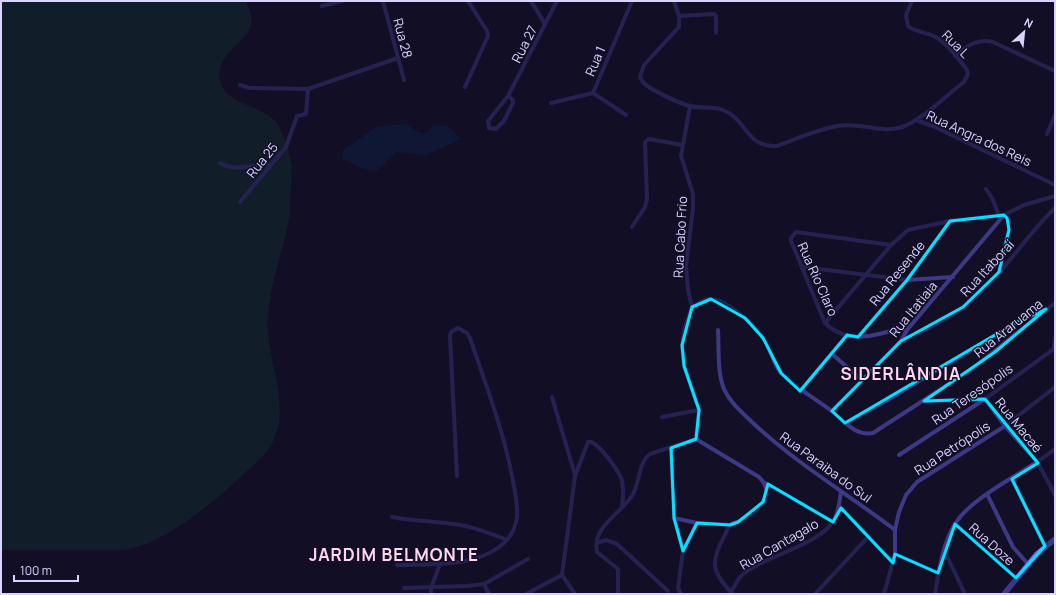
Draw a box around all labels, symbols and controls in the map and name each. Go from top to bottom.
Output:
north arrow [1004,12,1044,52]
text: N [1022,14,1036,31]
street label: Rua 28 [389,16,417,60]
street label: Rua 27 [507,22,541,66]
street label: Rua L [938,26,974,62]
street label: Rua 1 [581,43,609,79]
street label: Rua Angra dos Reis [924,106,1035,170]
street label: Rua 25 [242,139,282,181]
street label: Rua Cabo Frio [669,195,691,279]
street label: Rua Resende [865,236,929,309]
street label: Rua Itaboraí [956,236,1018,300]
street label: Rua Rio Claro [794,239,842,319]
street label: Rua Itatiaia [885,277,941,341]
street label: Rua Araruama [970,295,1046,361]
street label: Rua Teresópolis [928,359,1016,429]
district label: SIDERLÂNDIA [841,362,961,385]
street label: Rua Macaé [991,394,1047,457]
street label: Rua Petrópolis [911,417,993,479]
street label: Rua Paraiba do Sul [776,428,876,506]
street label: Rua Cantagalo [736,514,822,574]
street label: Rua Doze [965,519,1019,570]
district label: JARDIM BELMONTE [309,543,479,566]
scale bar [14,557,78,583]
text: 100 m [20,562,52,579]

